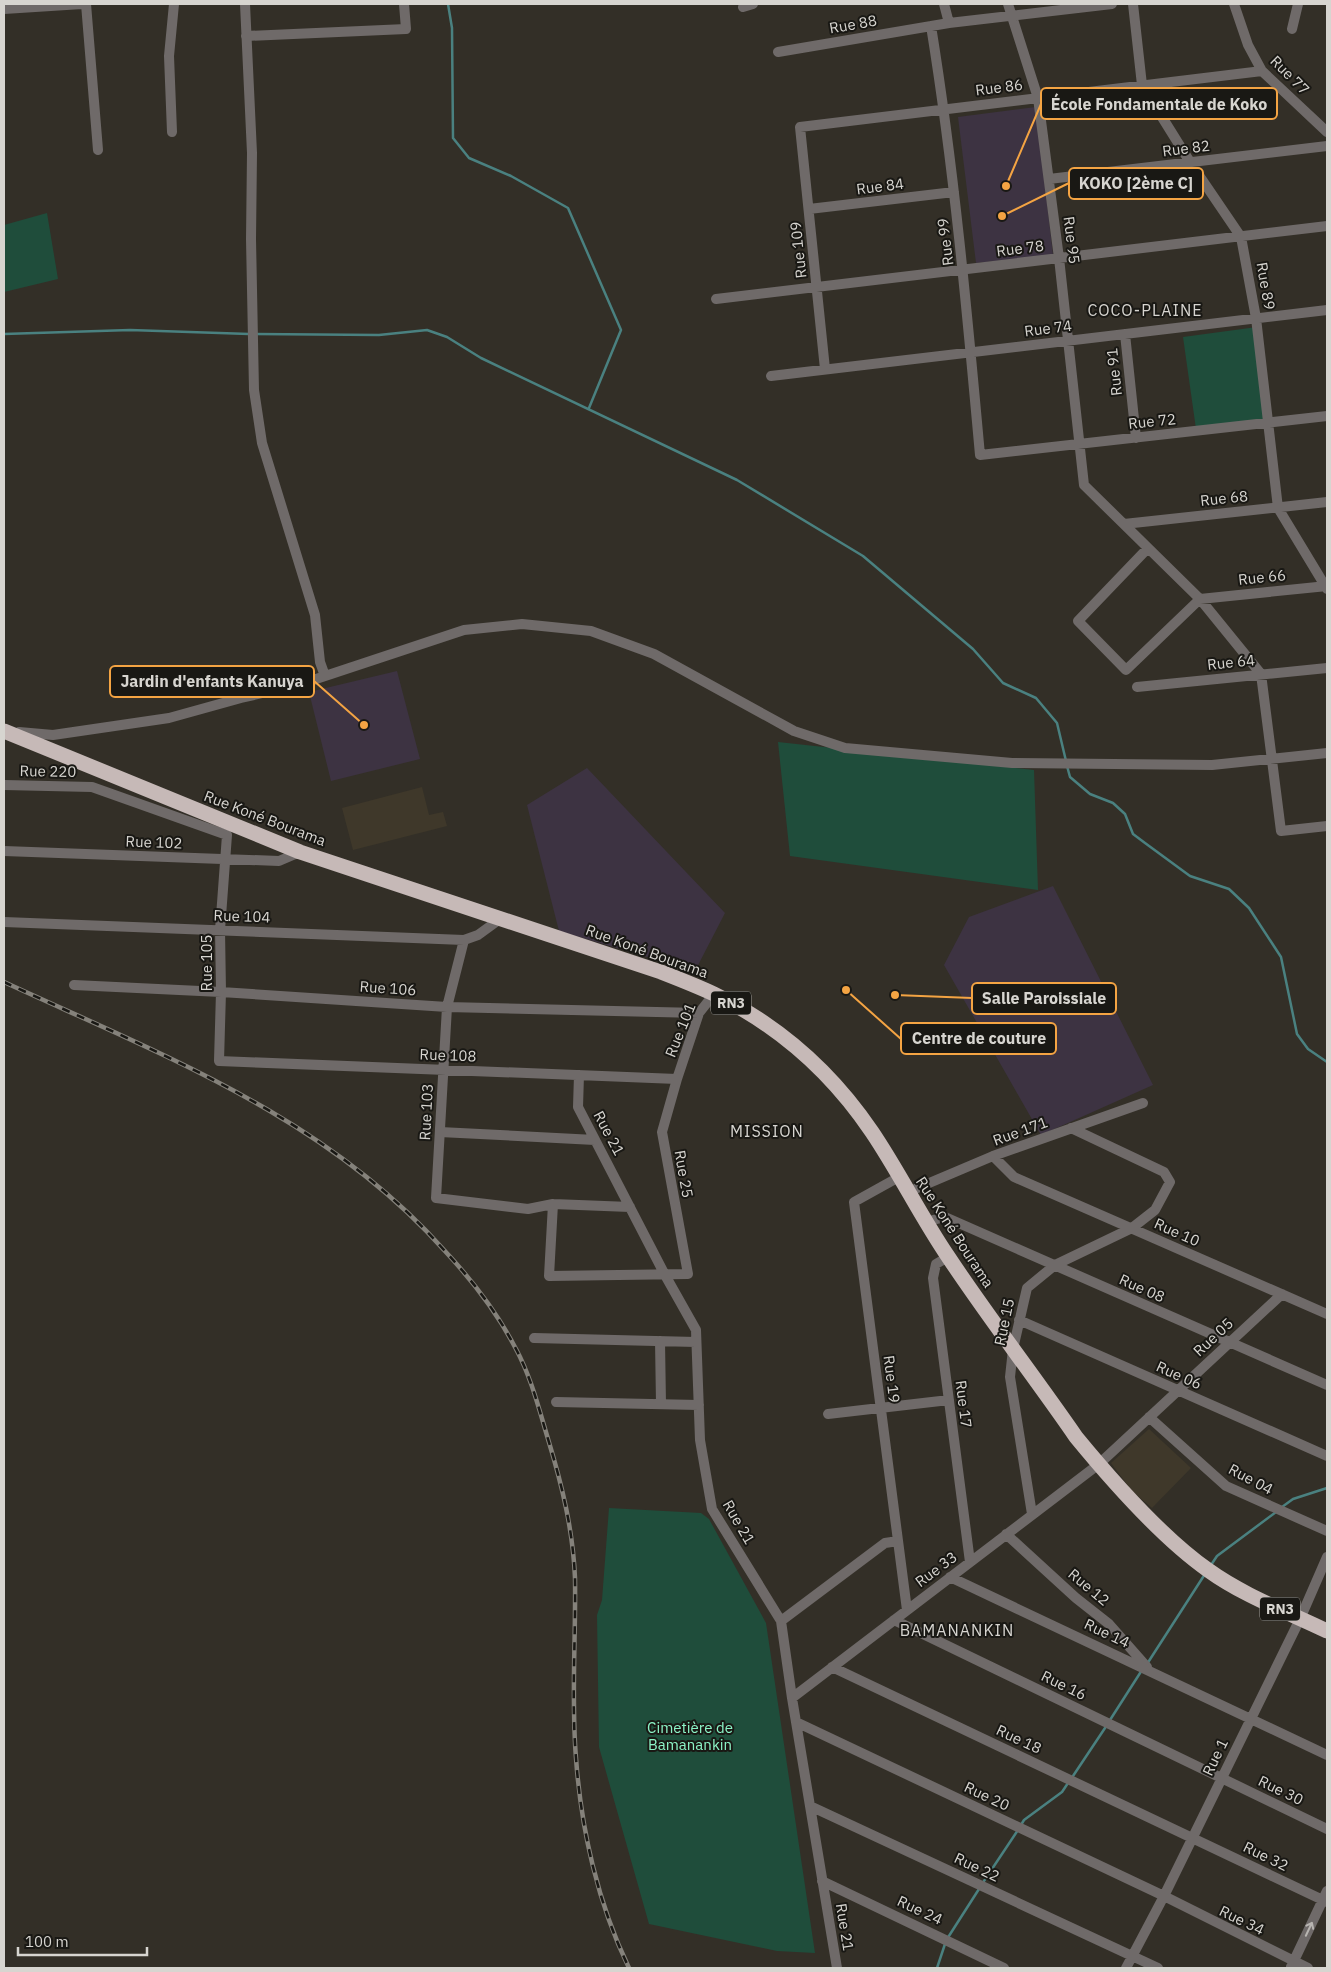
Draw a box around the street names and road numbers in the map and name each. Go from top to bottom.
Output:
street label: Rue 88 [828,10,878,38]
street label: Rue 77 [1266,51,1314,99]
street label: Rue 86 [974,75,1024,99]
street label: Rue 82 [1161,136,1211,160]
street label: Rue 84 [855,174,905,198]
street label: Rue 95 [1060,215,1084,265]
street label: Rue 99 [933,217,957,267]
street label: Rue 109 [786,221,810,279]
street label: Rue 78 [995,236,1045,260]
street label: Rue 89 [1252,261,1280,311]
street label: Rue 74 [1023,316,1073,340]
street label: Rue 91 [1102,347,1126,397]
street label: Rue 72 [1127,409,1177,433]
street label: Rue 68 [1199,486,1249,510]
street label: Rue 66 [1237,565,1287,589]
street label: Rue 64 [1206,650,1256,674]
street label: Rue 220 [19,761,77,781]
street label: Rue Koné Bourama [201,786,329,850]
street label: Rue 102 [125,832,183,852]
street label: Rue 104 [213,906,271,926]
street label: Rue Koné Bourama [583,920,711,982]
street label: Rue 105 [197,935,216,991]
street label: Rue 106 [359,977,417,999]
road number: RN3 [711,991,751,1014]
street label: Rue 101 [661,1000,699,1060]
street label: Rue 108 [419,1045,477,1065]
street label: Rue 103 [415,1083,437,1141]
street label: Rue 21 [589,1107,629,1159]
street label: Rue 171 [990,1112,1050,1150]
street label: Rue 25 [670,1149,698,1199]
street label: Rue Koné Bourama [912,1173,998,1291]
street label: Rue 10 [1151,1214,1203,1250]
street label: Rue 08 [1116,1270,1168,1306]
street label: Rue 15 [990,1297,1018,1347]
street label: Rue 05 [1189,1314,1237,1360]
street label: Rue 19 [880,1354,904,1404]
street label: Rue 06 [1153,1357,1205,1393]
street label: Rue 17 [952,1379,976,1429]
street label: Rue 04 [1225,1459,1277,1499]
street label: Rue 21 [719,1497,759,1547]
street label: Rue 33 [911,1547,961,1591]
street label: Rue 12 [1065,1564,1113,1610]
road number: RN3 [1260,1598,1300,1620]
street label: Rue 14 [1081,1614,1133,1652]
street label: Rue 16 [1038,1666,1090,1704]
street label: Rue 18 [993,1720,1045,1758]
street label: Rue 1 [1198,1735,1232,1779]
street label: Rue 30 [1255,1771,1307,1809]
street label: Rue 20 [961,1777,1013,1815]
street label: Rue 32 [1240,1837,1292,1875]
street label: Rue 22 [951,1848,1003,1886]
street label: Rue 24 [894,1891,946,1929]
street label: Rue 34 [1216,1901,1268,1939]
street label: Rue 21 [832,1902,858,1952]

